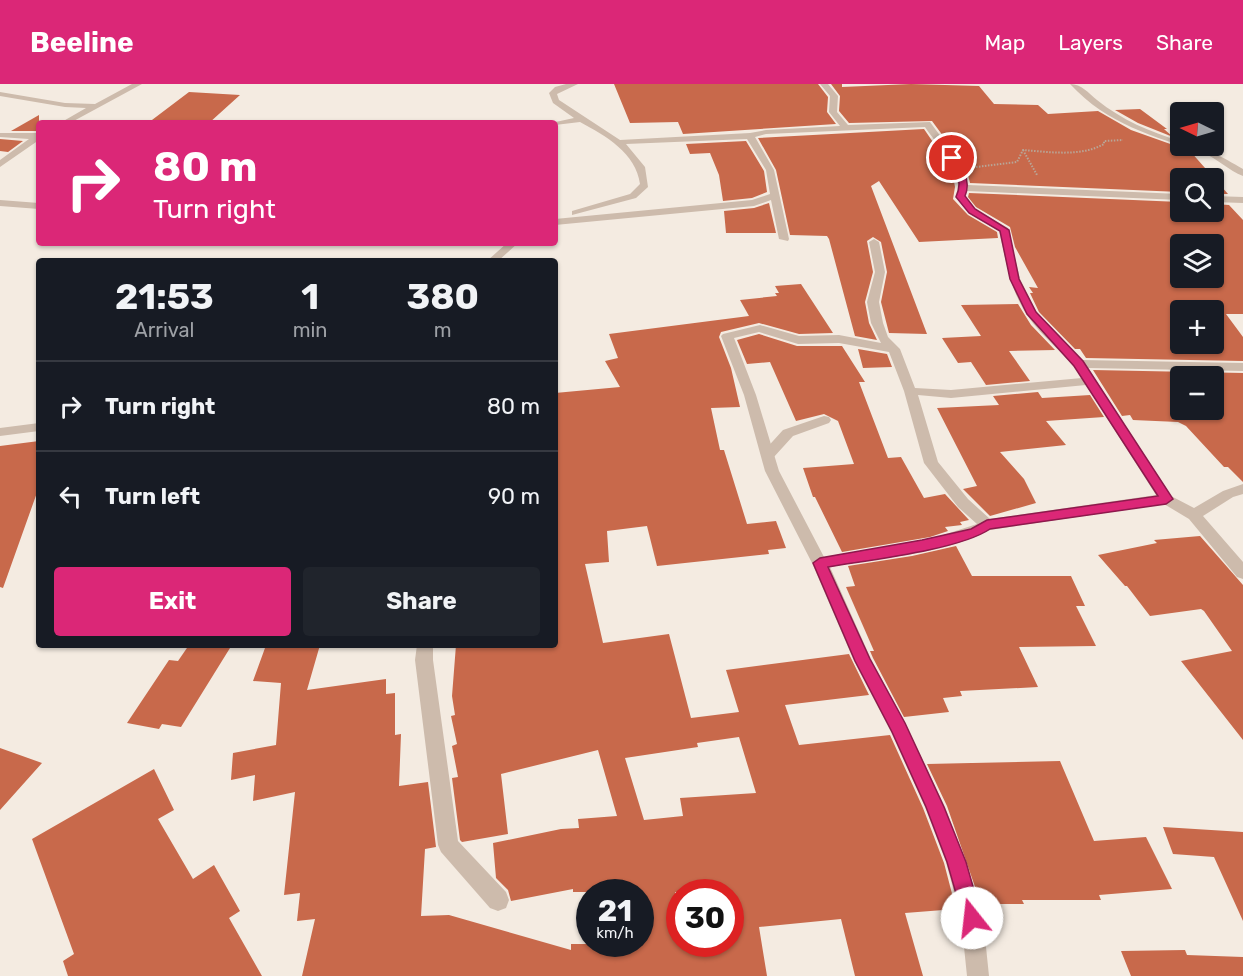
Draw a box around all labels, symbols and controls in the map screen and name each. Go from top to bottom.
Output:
text: Beeline [30,26,134,59]
text: Map [984,30,1025,55]
text: Layers [1058,30,1123,55]
text: Share [1156,30,1213,55]
north arrow [1170,102,1224,156]
map controls [1170,102,1224,420]
pin [926,132,977,183]
icon: arrive [935,141,968,174]
text: 80 m [153,142,257,192]
icon: right [54,144,132,222]
button: search [1170,168,1224,222]
text: Turn right [153,193,276,225]
button: layers [1170,234,1224,288]
text: 21:53 [115,275,214,318]
text: 1 [301,275,319,318]
text: 380 [406,275,479,318]
button: + [1170,300,1224,354]
text: Arrival [134,318,194,342]
text: min [293,318,327,342]
text: m [434,318,452,342]
button: − [1170,366,1224,420]
icon: right [54,390,87,423]
text: Turn right [105,393,215,420]
text: 80 m [487,393,540,420]
icon: left [54,480,87,513]
text: Turn left [105,483,200,510]
text: 90 m [488,483,540,510]
button: Exit [54,567,291,636]
button: Share [303,567,540,636]
speed limit sign: 30 [666,879,744,957]
position arrow [940,886,1004,950]
text: 21 [598,893,632,929]
text: km/h [596,924,634,942]

